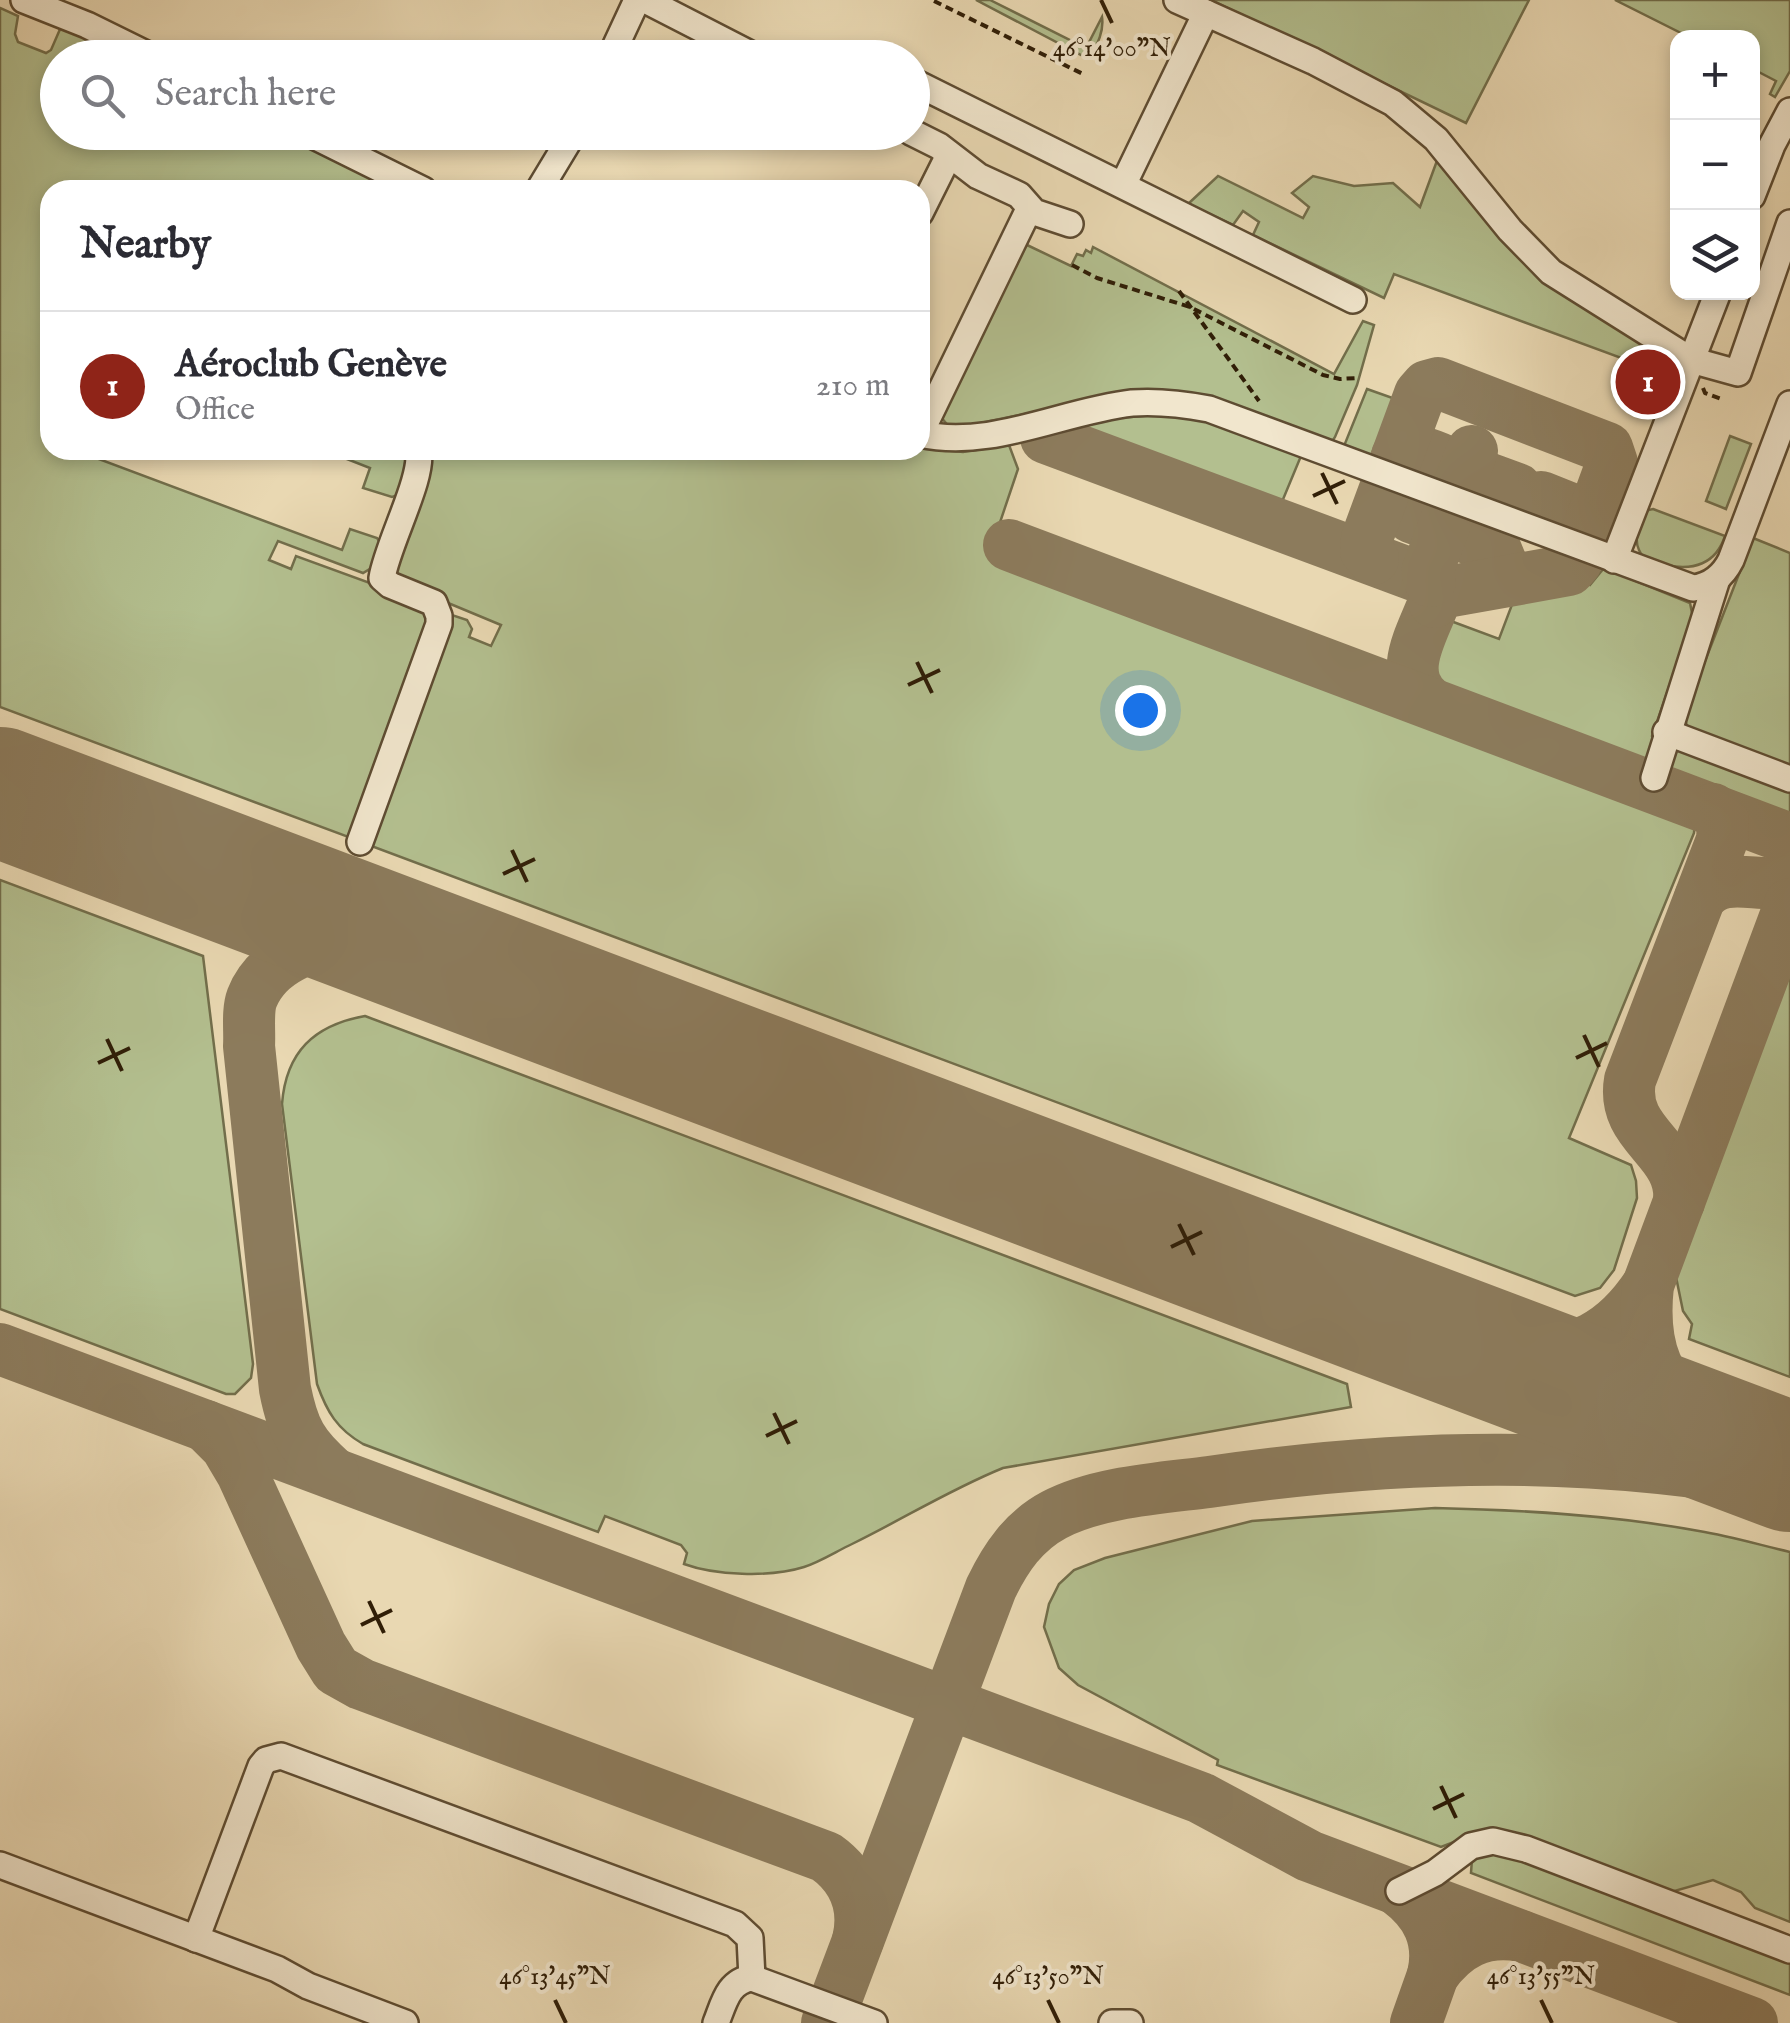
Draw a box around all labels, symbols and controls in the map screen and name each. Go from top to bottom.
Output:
map controls [1670,30,1760,300]
button: + [1670,30,1760,120]
text: 46°14'00"N [1053,33,1171,65]
search box [40,40,930,150]
icon: search [75,68,130,123]
text: Search here [155,71,336,119]
button: − [1670,120,1760,210]
button: layers [1670,210,1760,300]
text: Nearby [80,219,211,272]
text: Aéroclub Genève [175,342,447,390]
pin: 1 [1616,344,1680,420]
text: 1 [107,366,118,407]
text: 210 m [816,366,890,407]
text: Office [175,390,255,431]
your location [1115,685,1166,736]
text: 46°13'45"N [499,1961,611,1993]
text: 46°13'50"N [992,1961,1104,1993]
text: 46°13'55"N [1487,1961,1595,1993]

